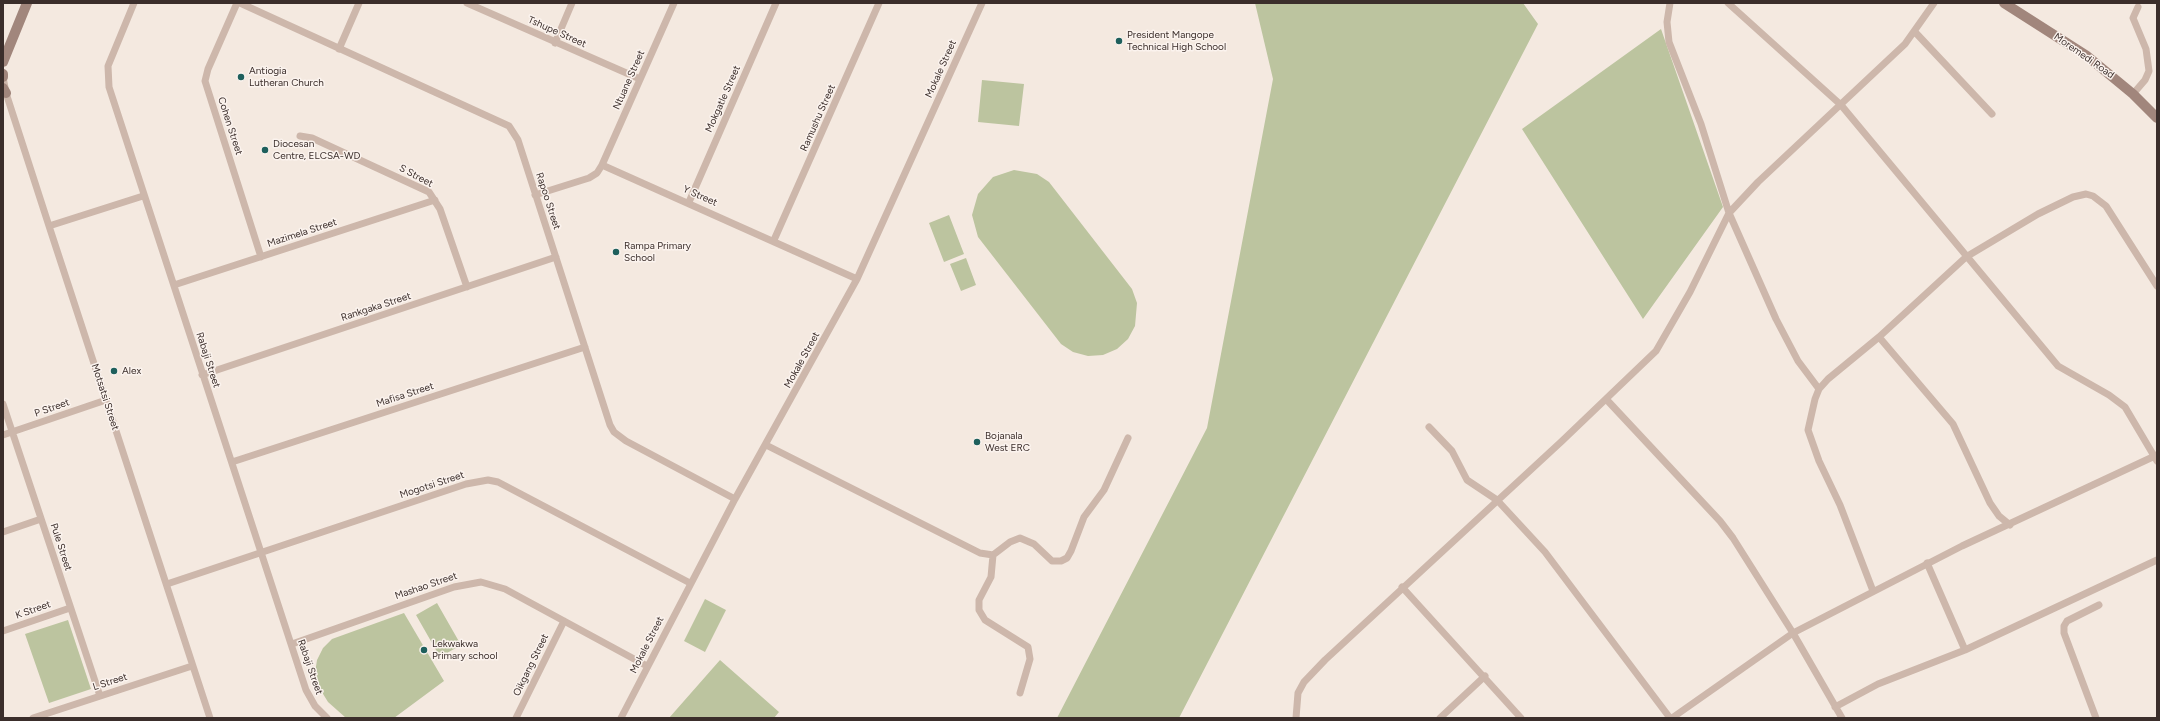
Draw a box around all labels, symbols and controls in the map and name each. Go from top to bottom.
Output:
street label: Tshupe Street [526,14,588,50]
place label: President Mangope Technical High School [1127,29,1226,52]
street label: Moremedi Road [2052,31,2116,81]
marker: President Mangope Technical High School [1114,36,1124,46]
street label: Mokale Street [923,38,959,100]
street label: Ntuane Street [611,48,647,112]
street label: Mokgatle Street [703,64,743,134]
place label: Antiogia Lutheran Church [249,65,324,88]
marker: Antiogia Lutheran Church [236,72,246,82]
street label: Ramushu Street [798,83,838,153]
street label: Cohen Street [215,96,245,156]
place label: Diocesan Centre, ELCSA-WD [273,138,360,162]
marker: Diocesan Centre, ELCSA-WD [260,145,270,155]
street label: S Street [397,162,435,190]
street label: Rapoo Street [533,171,563,231]
street label: Y Street [681,183,719,209]
street label: Mazimela Street [266,216,338,250]
place label: Rampa Primary School [624,240,691,264]
marker: Rampa Primary School [611,247,621,257]
street label: Rankgaka Street [339,290,413,324]
street label: Mokale Street [782,330,822,390]
street label: Rabaji Street [193,331,223,389]
street label: Motsatsi Street [89,362,121,432]
place label: Alex [122,365,141,377]
marker: Alex [109,366,119,376]
street label: Mafisa Street [375,380,435,410]
street label: P Street [33,396,71,420]
place label: Bojanala West ERC [985,430,1030,454]
marker: Bojanala West ERC [972,437,982,447]
street label: Mogotsi Street [398,469,466,501]
street label: Pule Street [48,522,74,572]
street label: Mashao Street [393,570,459,602]
street label: K Street [14,598,52,622]
street label: Mokale Street [628,615,666,675]
street label: Oikgang Street [511,632,551,698]
street label: Rabaji Street [295,638,325,696]
place label: Lekwakwa Primary school [432,638,498,662]
marker: Lekwakwa Primary school [419,645,429,655]
street label: L Street [91,671,129,693]

